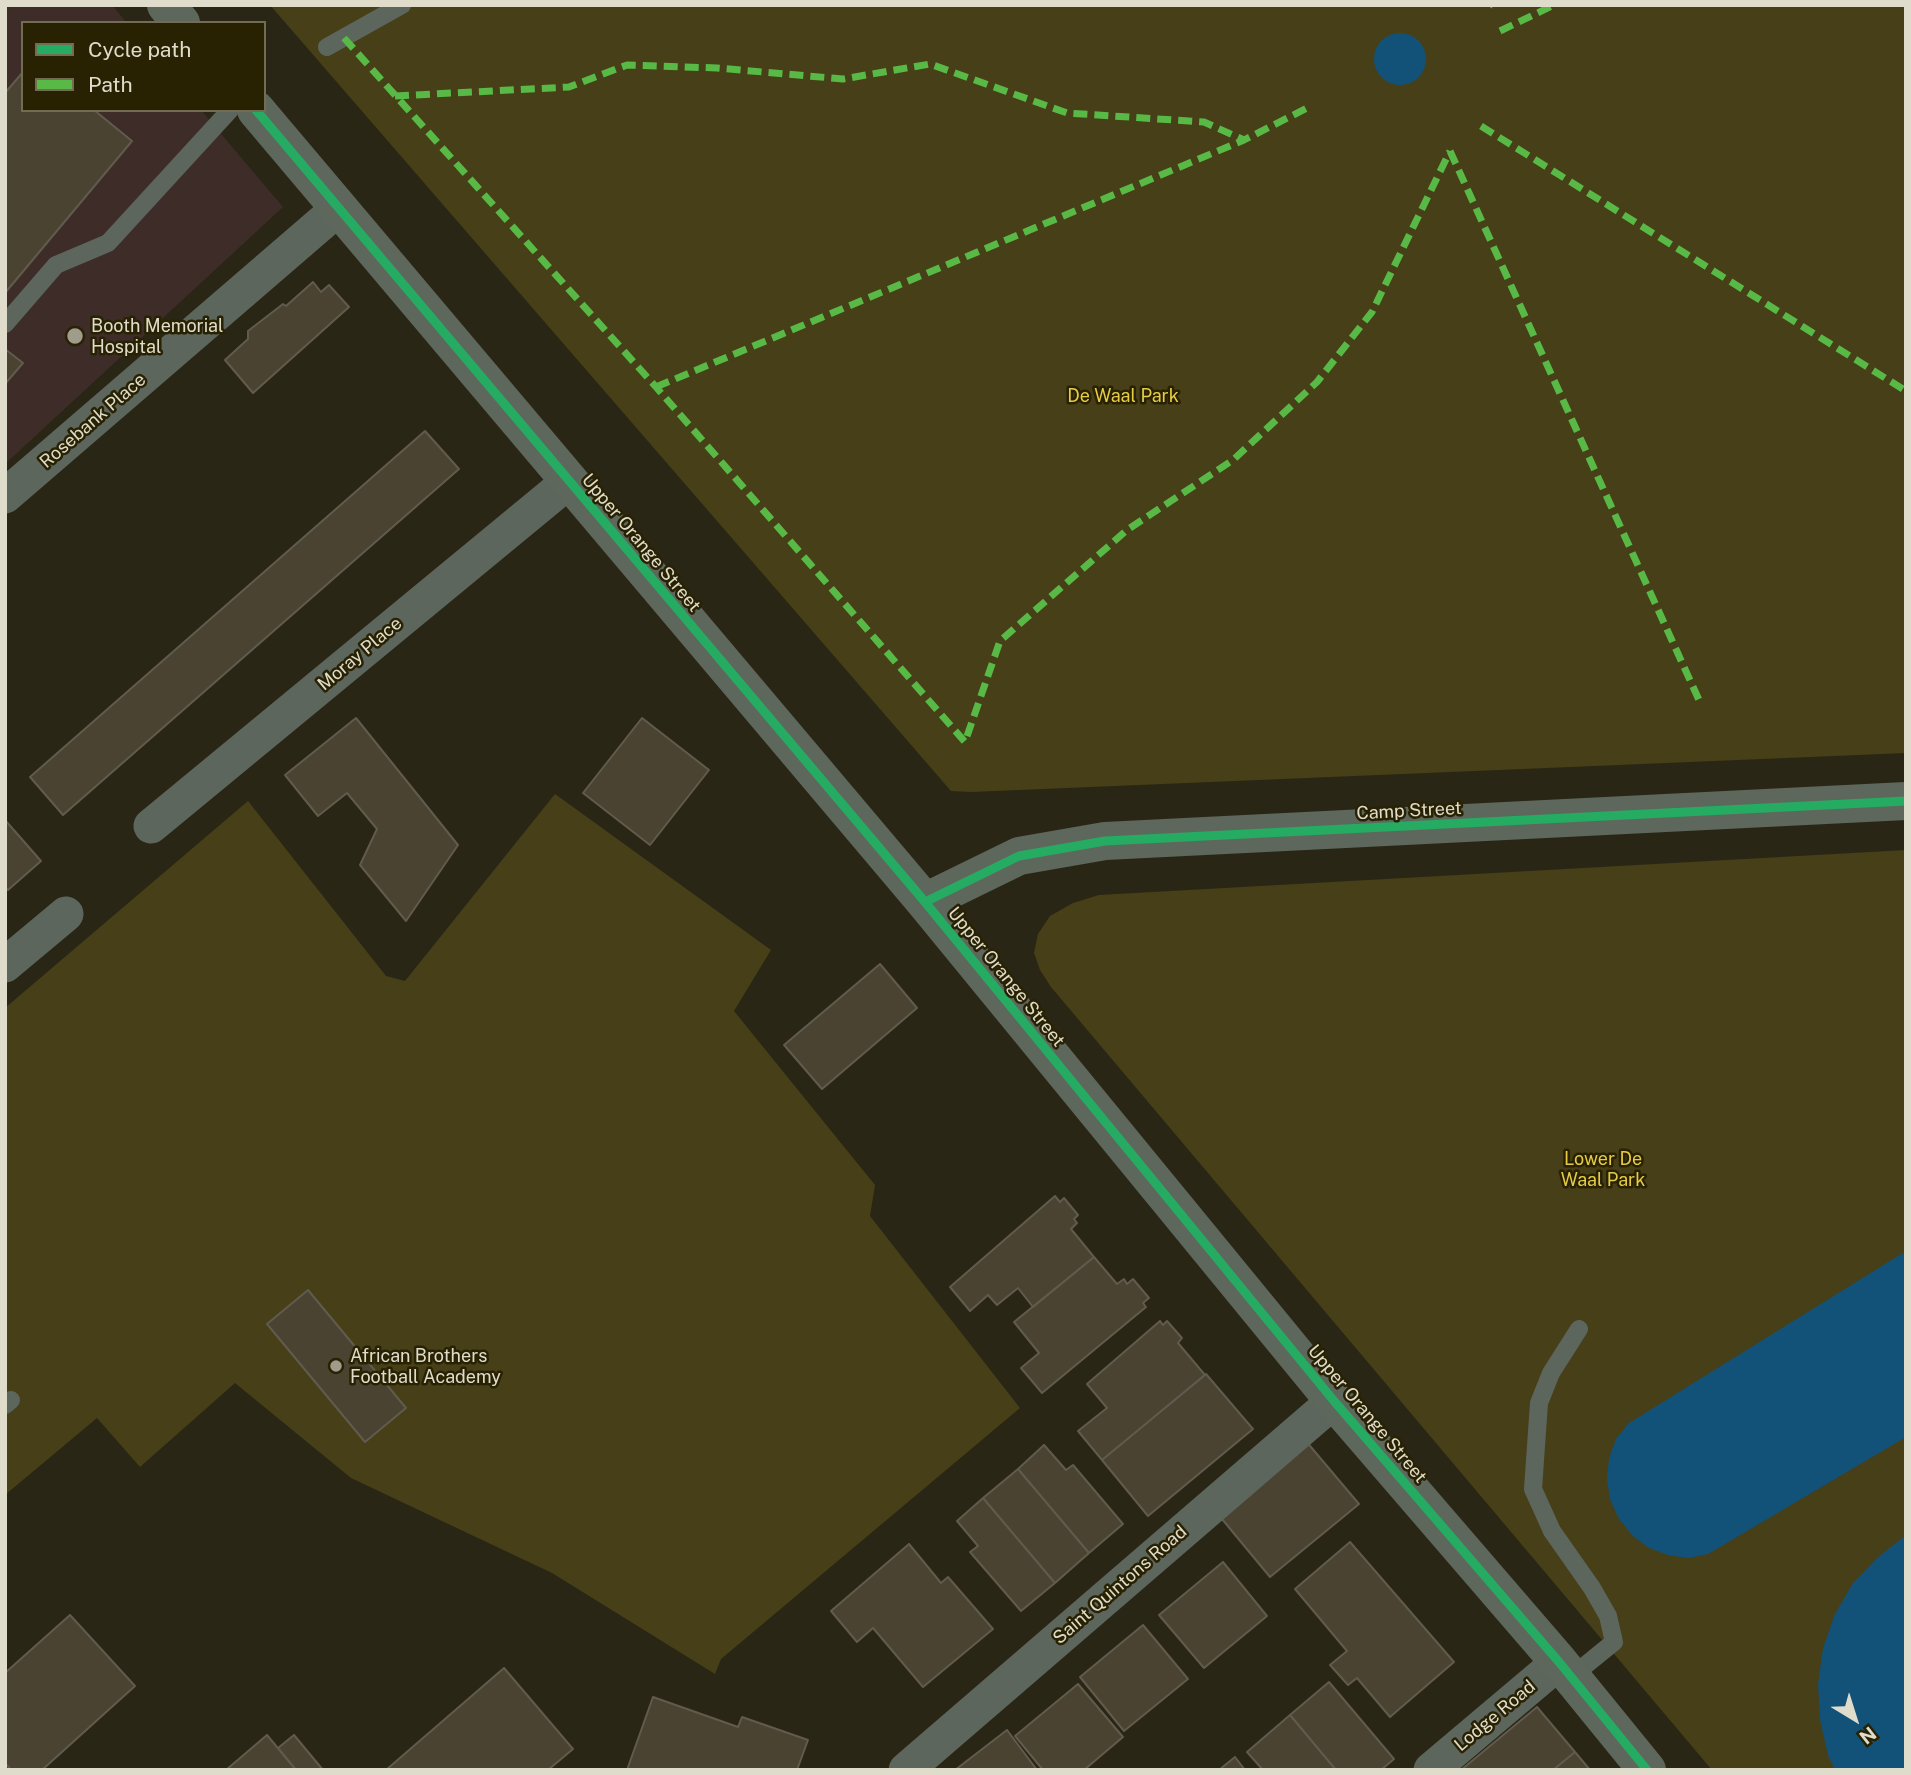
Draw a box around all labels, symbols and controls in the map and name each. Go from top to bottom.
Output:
legend [21,21,266,112]
text: Cycle path [88,37,191,62]
text: Path [88,72,133,97]
place label: Booth Memorial Hospital [91,315,223,358]
marker: Booth Memorial Hospital [65,326,85,346]
street label: Rosebank Place [36,369,150,473]
park label: De Waal Park [1067,385,1179,407]
street label: Upper Orange Street [577,469,705,617]
street label: Moray Place [314,613,406,695]
street label: Camp Street [1356,797,1462,825]
street label: Upper Orange Street [943,903,1069,1051]
park label: Lower De Waal Park [1561,1148,1645,1190]
street label: Upper Orange Street [1303,1340,1431,1488]
place label: African Brothers Football Academy [350,1345,501,1388]
marker: African Brothers Football Academy [328,1358,344,1374]
street label: Saint Quintons Road [1049,1521,1191,1649]
street label: Lodge Road [1450,1676,1540,1756]
north arrow [1820,1684,1890,1754]
text: N [1855,1722,1881,1749]

